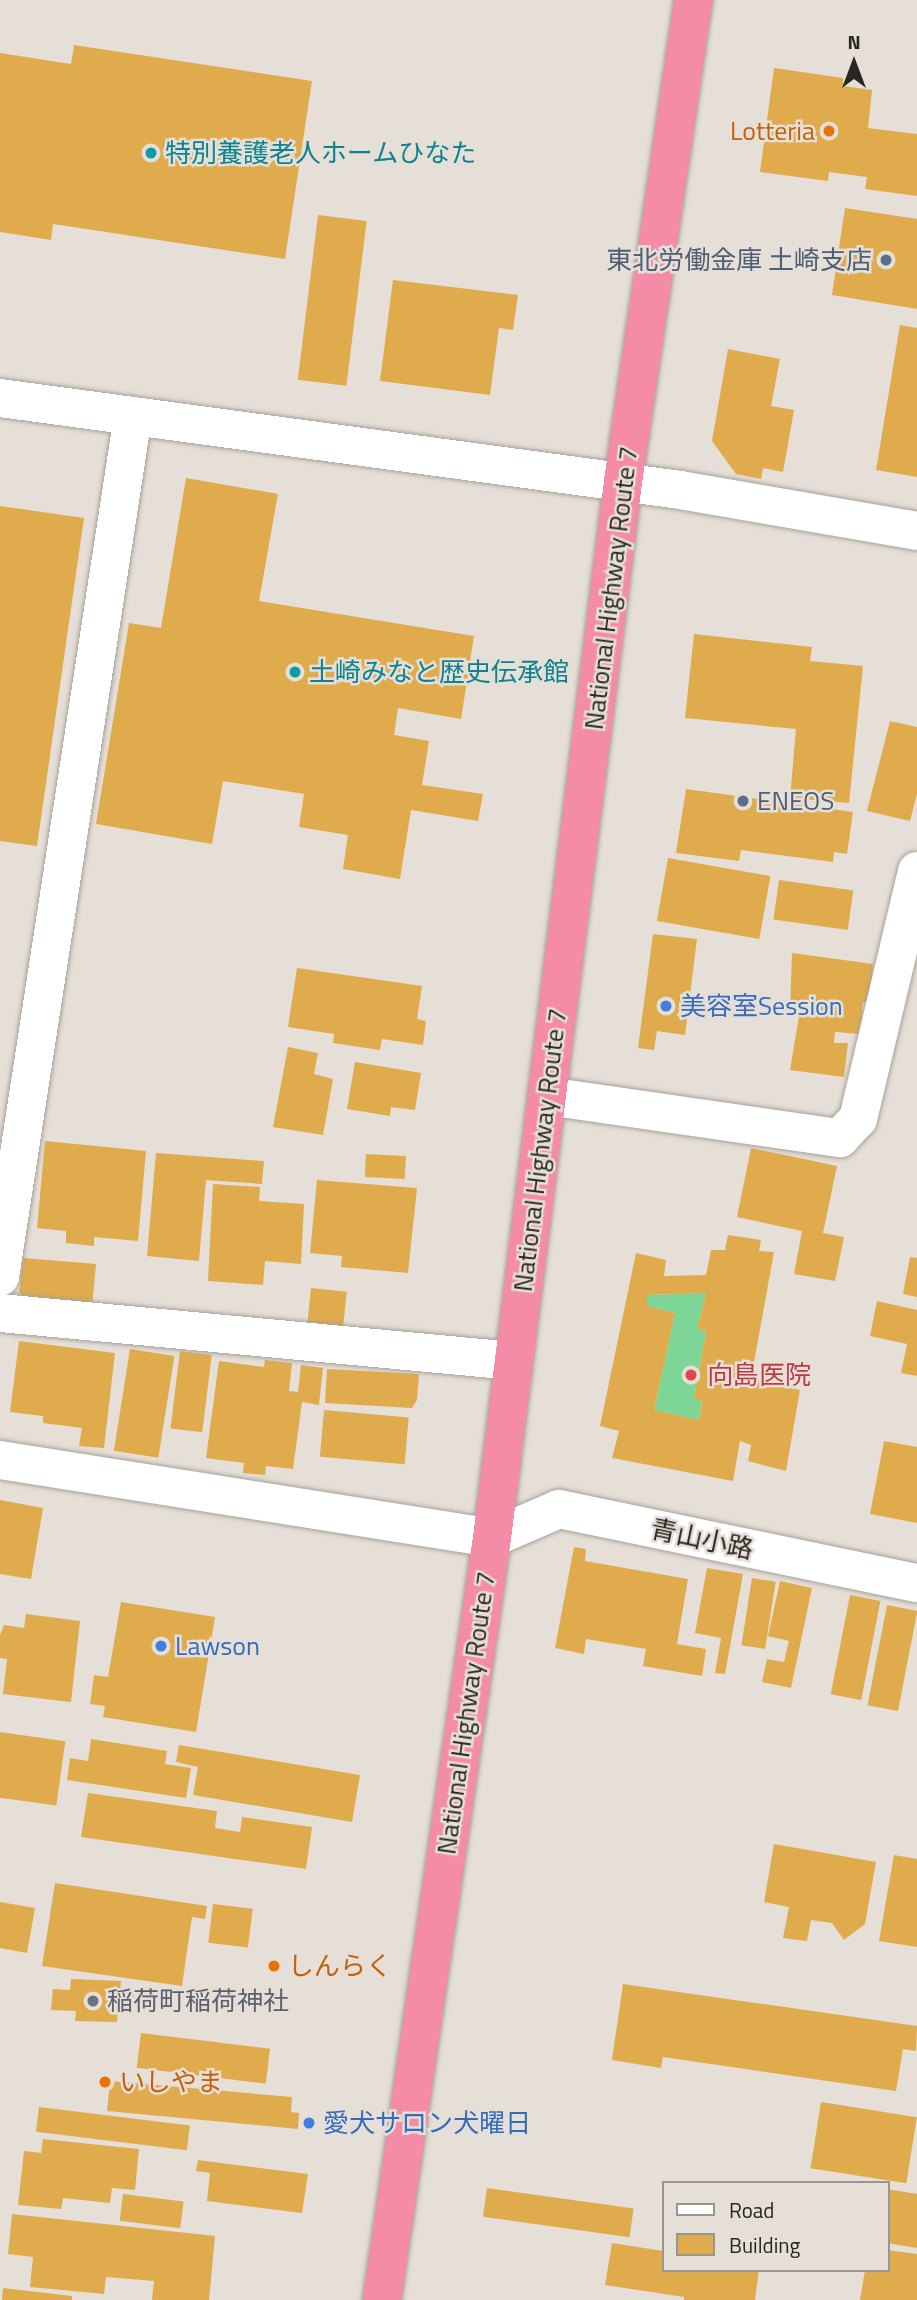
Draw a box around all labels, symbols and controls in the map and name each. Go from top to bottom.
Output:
text: N [847,27,861,56]
north arrow [819,28,889,98]
place label: Lotteria [730,115,815,147]
marker: Lotteria [821,123,837,139]
place label: 特別養護老人ホームひなた [165,137,477,169]
marker: 特別養護老人ホームひなた [143,145,159,161]
place label: 東北労働金庫 土崎支店 [606,244,872,276]
marker: 東北労働金庫 土崎支店 [878,252,894,268]
street label: National Highway Route 7 [578,445,644,731]
place label: 土崎みなと歴史伝承館 [309,656,569,688]
marker: 土崎みなと歴史伝承館 [287,664,303,680]
place label: ENEOS [757,785,834,817]
marker: ENEOS [735,793,751,809]
place label: 美容室Session [680,990,843,1022]
marker: 美容室Session [658,998,674,1014]
street label: National Highway Route 7 [507,1007,573,1293]
place label: 向島医院 [707,1359,811,1391]
marker: 向島医院 [681,1365,701,1385]
street label: 青山小路 [648,1513,756,1565]
street label: National Highway Route 7 [431,1570,501,1856]
place label: Lawson [175,1630,260,1662]
marker: Lawson [153,1638,169,1654]
place label: しんらく [288,1950,392,1982]
marker: しんらく [266,1958,282,1974]
place label: 稲荷町稲荷神社 [107,1985,289,2017]
marker: 稲荷町稲荷神社 [85,1993,101,2009]
place label: いしやま [119,2066,223,2098]
marker: いしやま [97,2074,113,2090]
place label: 愛犬サロン犬曜日 [323,2107,531,2139]
marker: 愛犬サロン犬曜日 [301,2115,317,2131]
legend [662,2181,889,2272]
text: Road [729,2194,774,2226]
text: Building [729,2229,800,2261]

